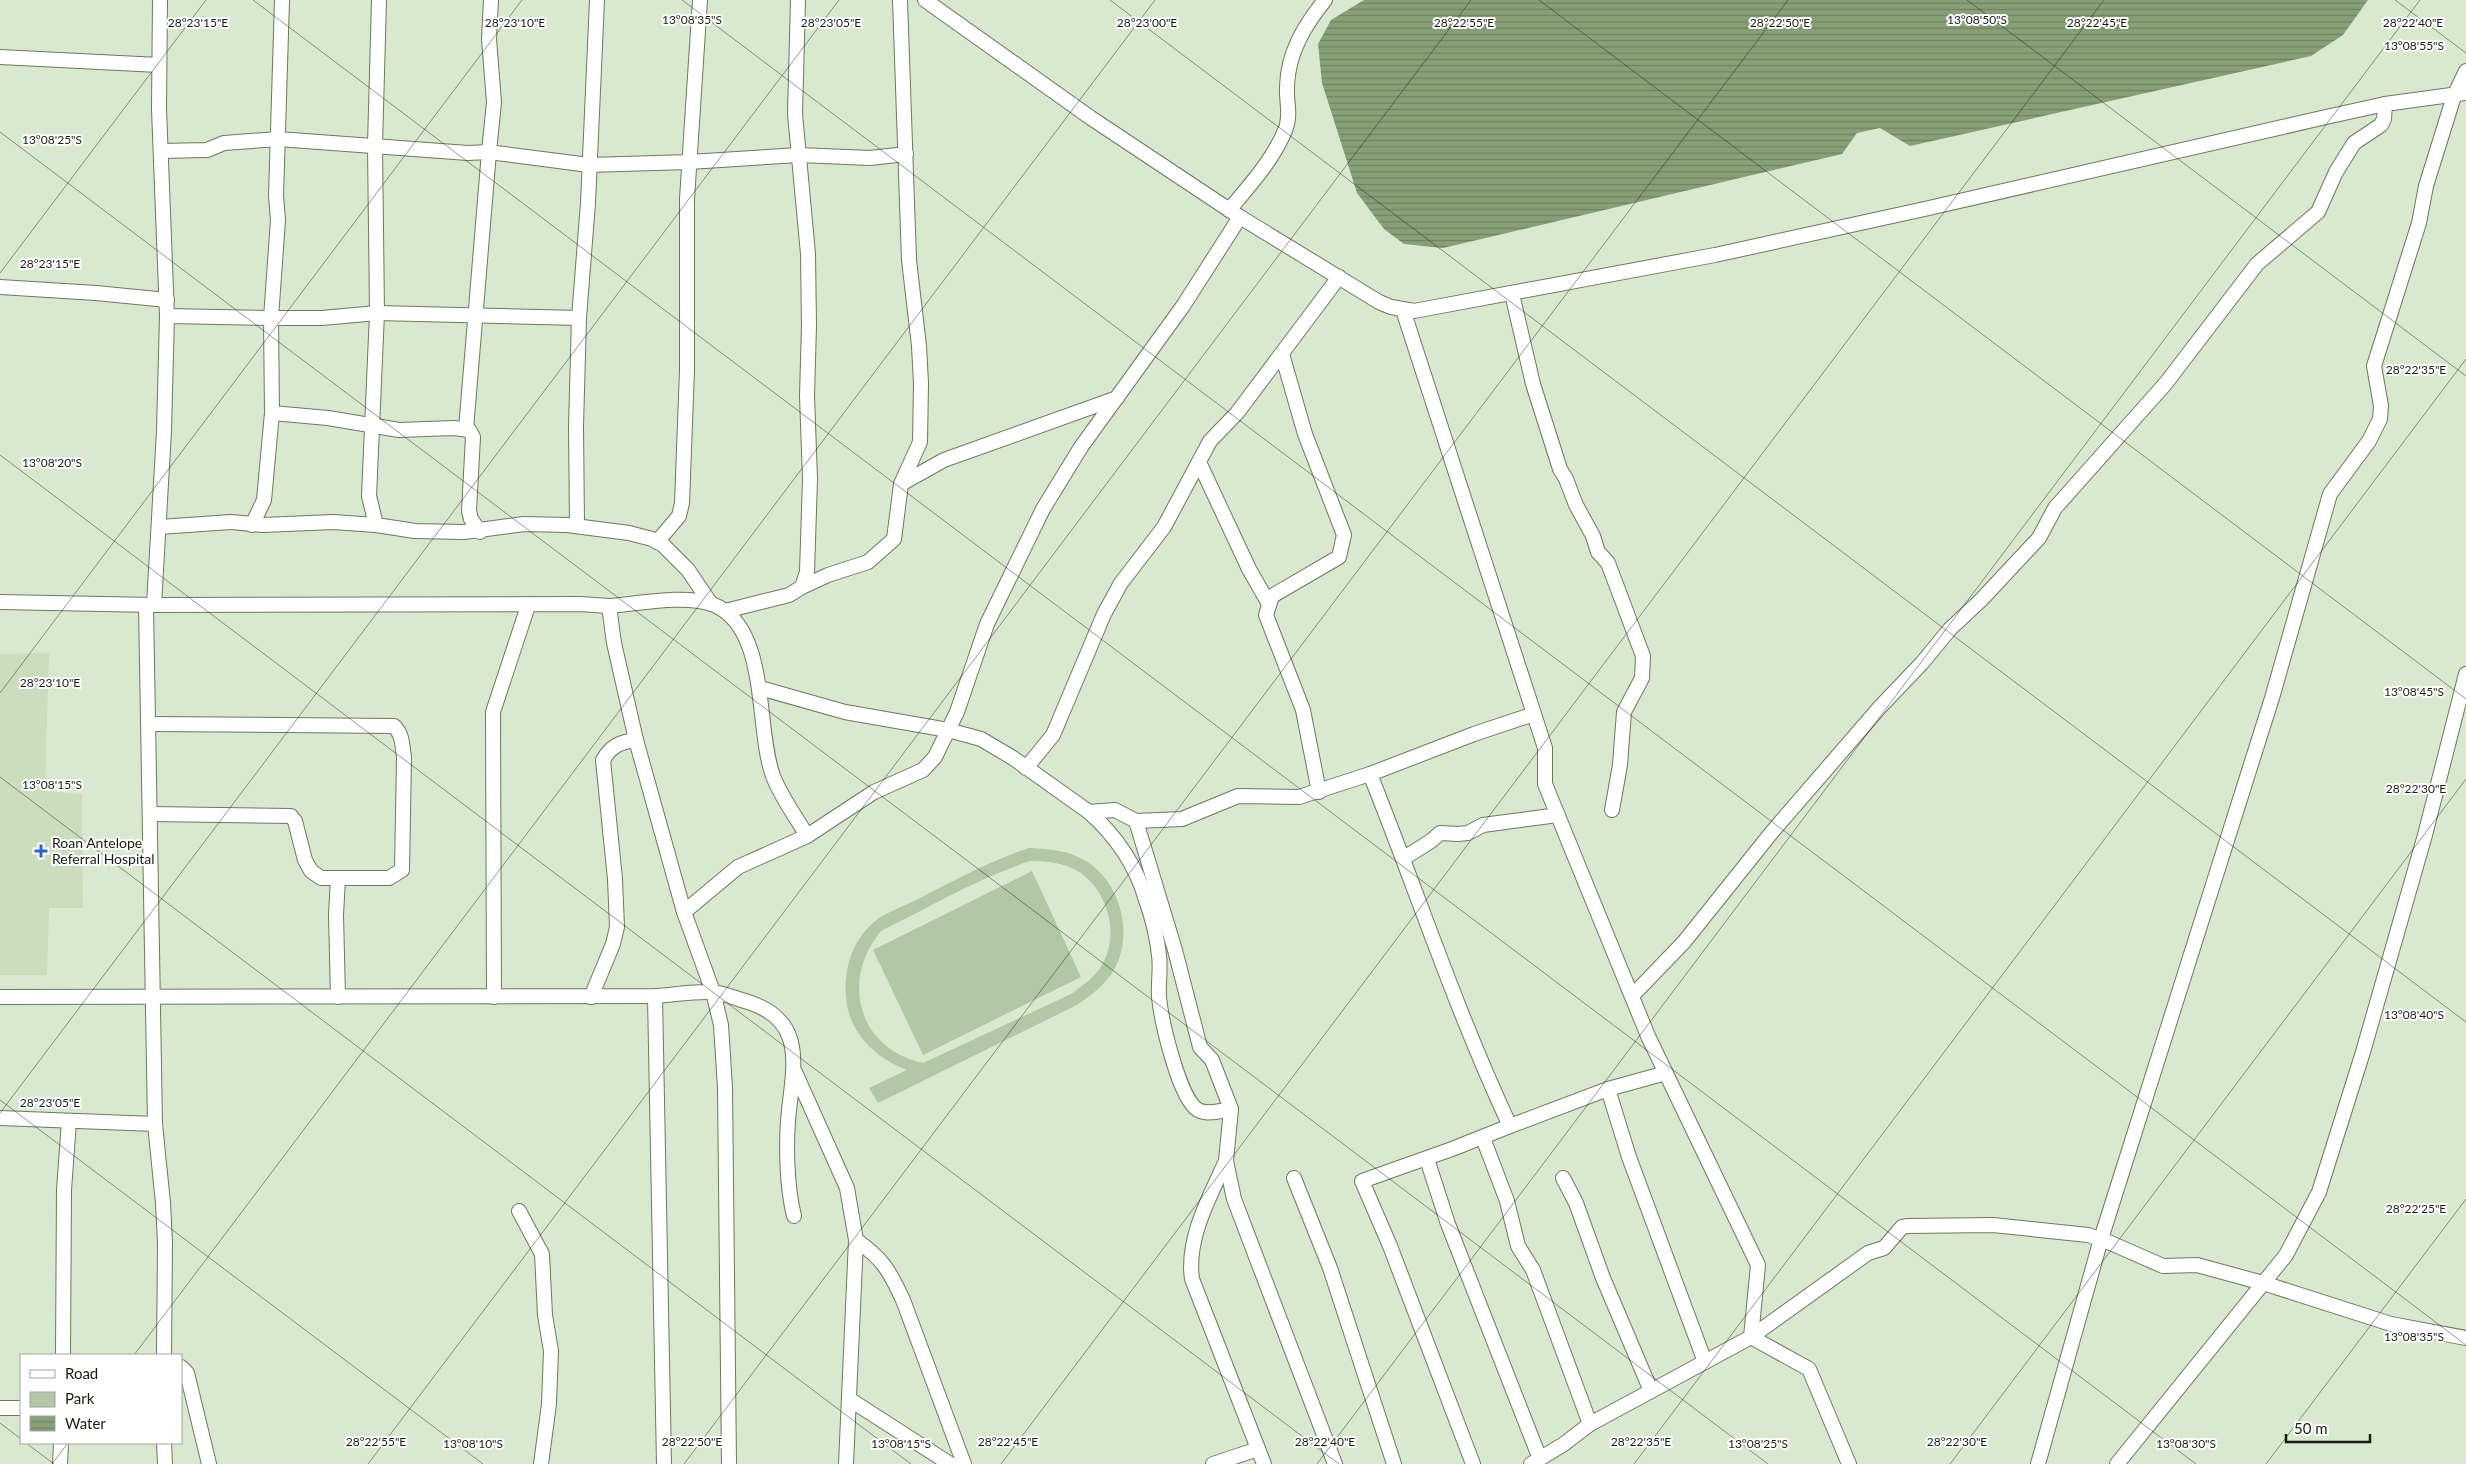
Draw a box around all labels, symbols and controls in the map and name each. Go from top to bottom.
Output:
text: 13°08'35"S [662,12,722,27]
text: 13°08'50"S [1947,12,2007,27]
text: 28°23'15"E [168,15,228,30]
text: 28°23'10"E [485,15,545,30]
text: 28°23'05"E [801,15,861,30]
text: 28°23'00"E [1117,15,1177,30]
text: 28°22'55"E [1434,15,1494,30]
text: 28°22'50"E [1750,15,1810,30]
text: 28°22'45"E [2067,15,2127,30]
text: 28°22'40"E [2383,15,2443,30]
text: 13°08'55"S [2384,38,2444,53]
text: 13°08'25"S [22,132,82,147]
text: 28°23'15"E [20,256,80,271]
text: 28°22'35"E [2386,362,2446,377]
text: 13°08'20"S [22,455,82,470]
text: 28°23'10"E [20,675,80,690]
text: 13°08'45"S [2384,684,2444,699]
text: 13°08'15"S [22,777,82,792]
text: 28°22'30"E [2386,781,2446,796]
place label: Roan Antelope Referral Hospital [52,834,155,867]
marker: Roan Antelope Referral Hospital [34,844,48,858]
text: 13°08'40"S [2384,1007,2444,1022]
text: 28°23'05"E [20,1095,80,1110]
text: 28°22'25"E [2386,1201,2446,1216]
text: 13°08'35"S [2384,1329,2444,1344]
legend [20,1354,182,1444]
text: Road [65,1364,98,1382]
text: Park [65,1389,95,1407]
scale bar [2286,1412,2370,1444]
text: Water [65,1414,106,1432]
text: 50 m [2294,1419,2328,1437]
text: 28°22'55"E [346,1434,406,1449]
text: 28°22'50"E [662,1434,722,1449]
text: 28°22'45"E [978,1434,1038,1449]
text: 28°22'40"E [1295,1434,1355,1449]
text: 28°22'35"E [1611,1434,1671,1449]
text: 28°22'30"E [1927,1434,1987,1449]
text: 13°08'10"S [443,1436,503,1451]
text: 13°08'15"S [871,1436,931,1451]
text: 13°08'25"S [1728,1436,1788,1451]
text: 13°08'30"S [2156,1436,2216,1451]

